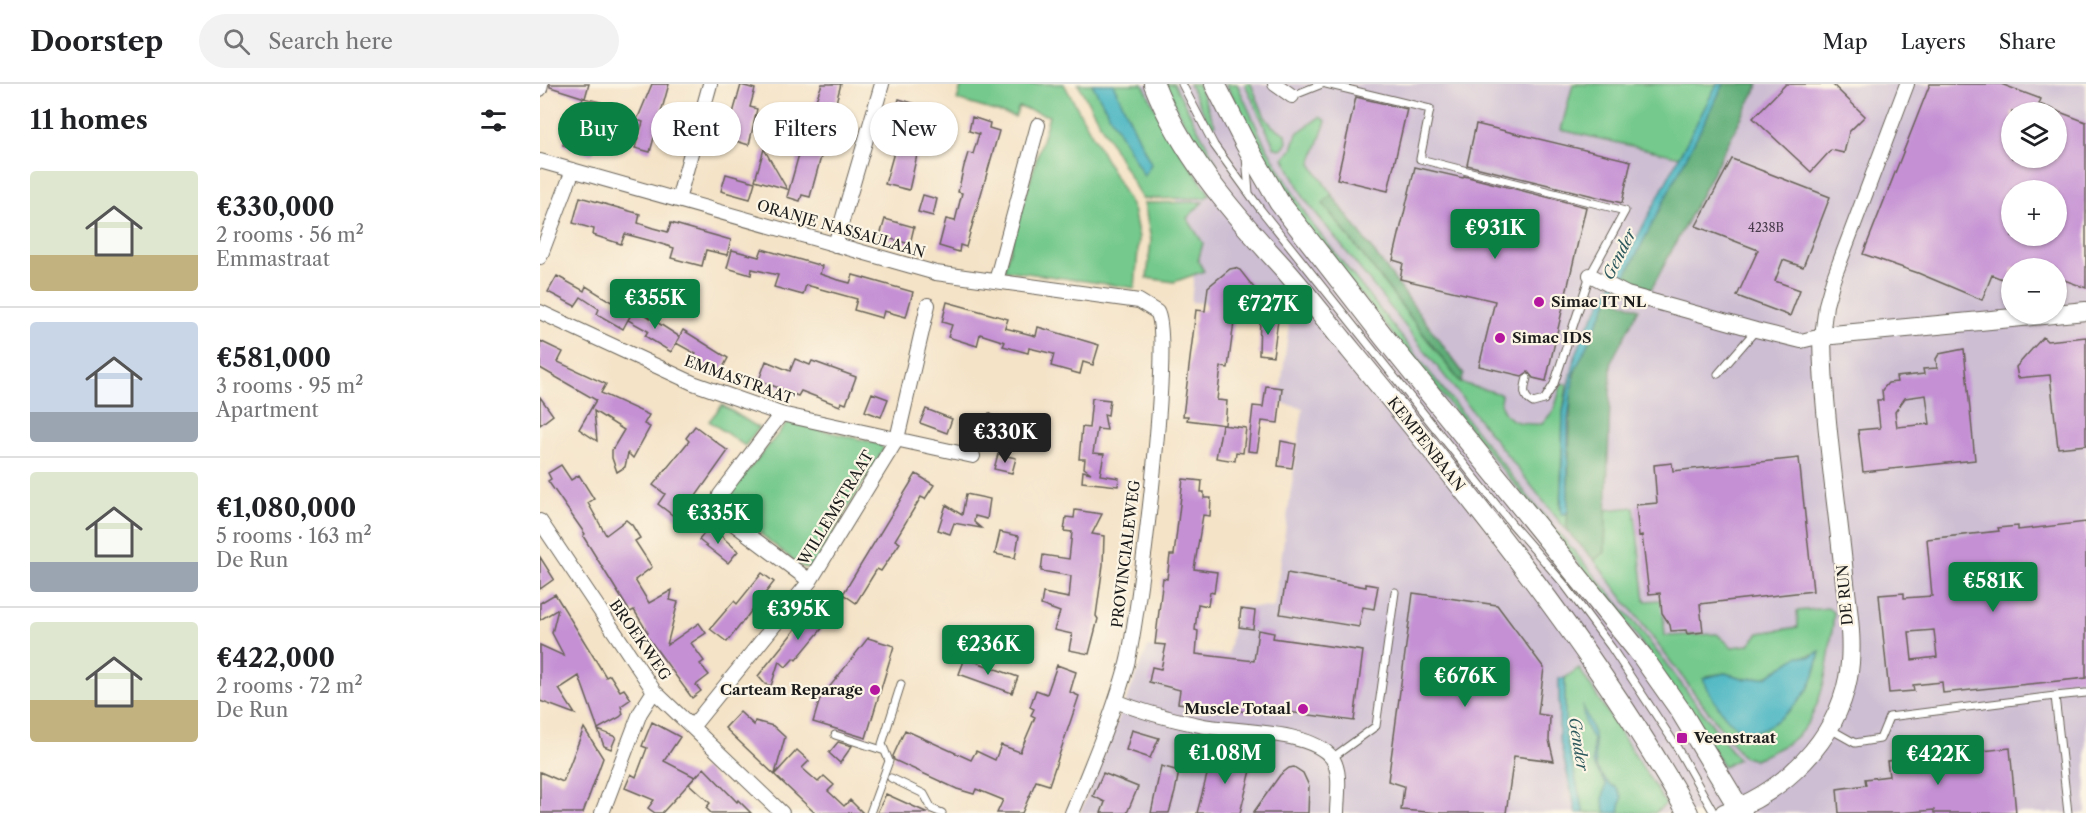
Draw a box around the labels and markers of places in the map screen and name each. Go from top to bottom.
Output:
pin: €931K [1453,209,1537,260]
pin: €355K [613,279,697,330]
pin: €727K [1226,285,1310,336]
place label: Simac IT NL [1551,292,1647,311]
marker: Simac IT NL [1532,295,1546,309]
place label: Simac IDS [1512,328,1592,347]
marker: Simac IDS [1493,331,1507,345]
pin: €330K [963,413,1047,464]
pin: €335K [676,494,760,545]
pin: €581K [1951,562,2035,613]
pin: €395K [756,590,840,641]
pin: €236K [946,625,1030,676]
pin: €676K [1423,657,1507,708]
place label: Carteam Reparage [720,680,863,699]
marker: Carteam Reparage [868,683,882,697]
place label: Muscle Totaal [1184,699,1291,718]
marker: Muscle Totaal [1296,702,1310,716]
place label: Veenstraat [1693,728,1776,747]
marker: Veenstraat [1675,731,1689,745]
pin: €1.08M [1176,734,1274,785]
pin: €422K [1896,735,1980,786]

